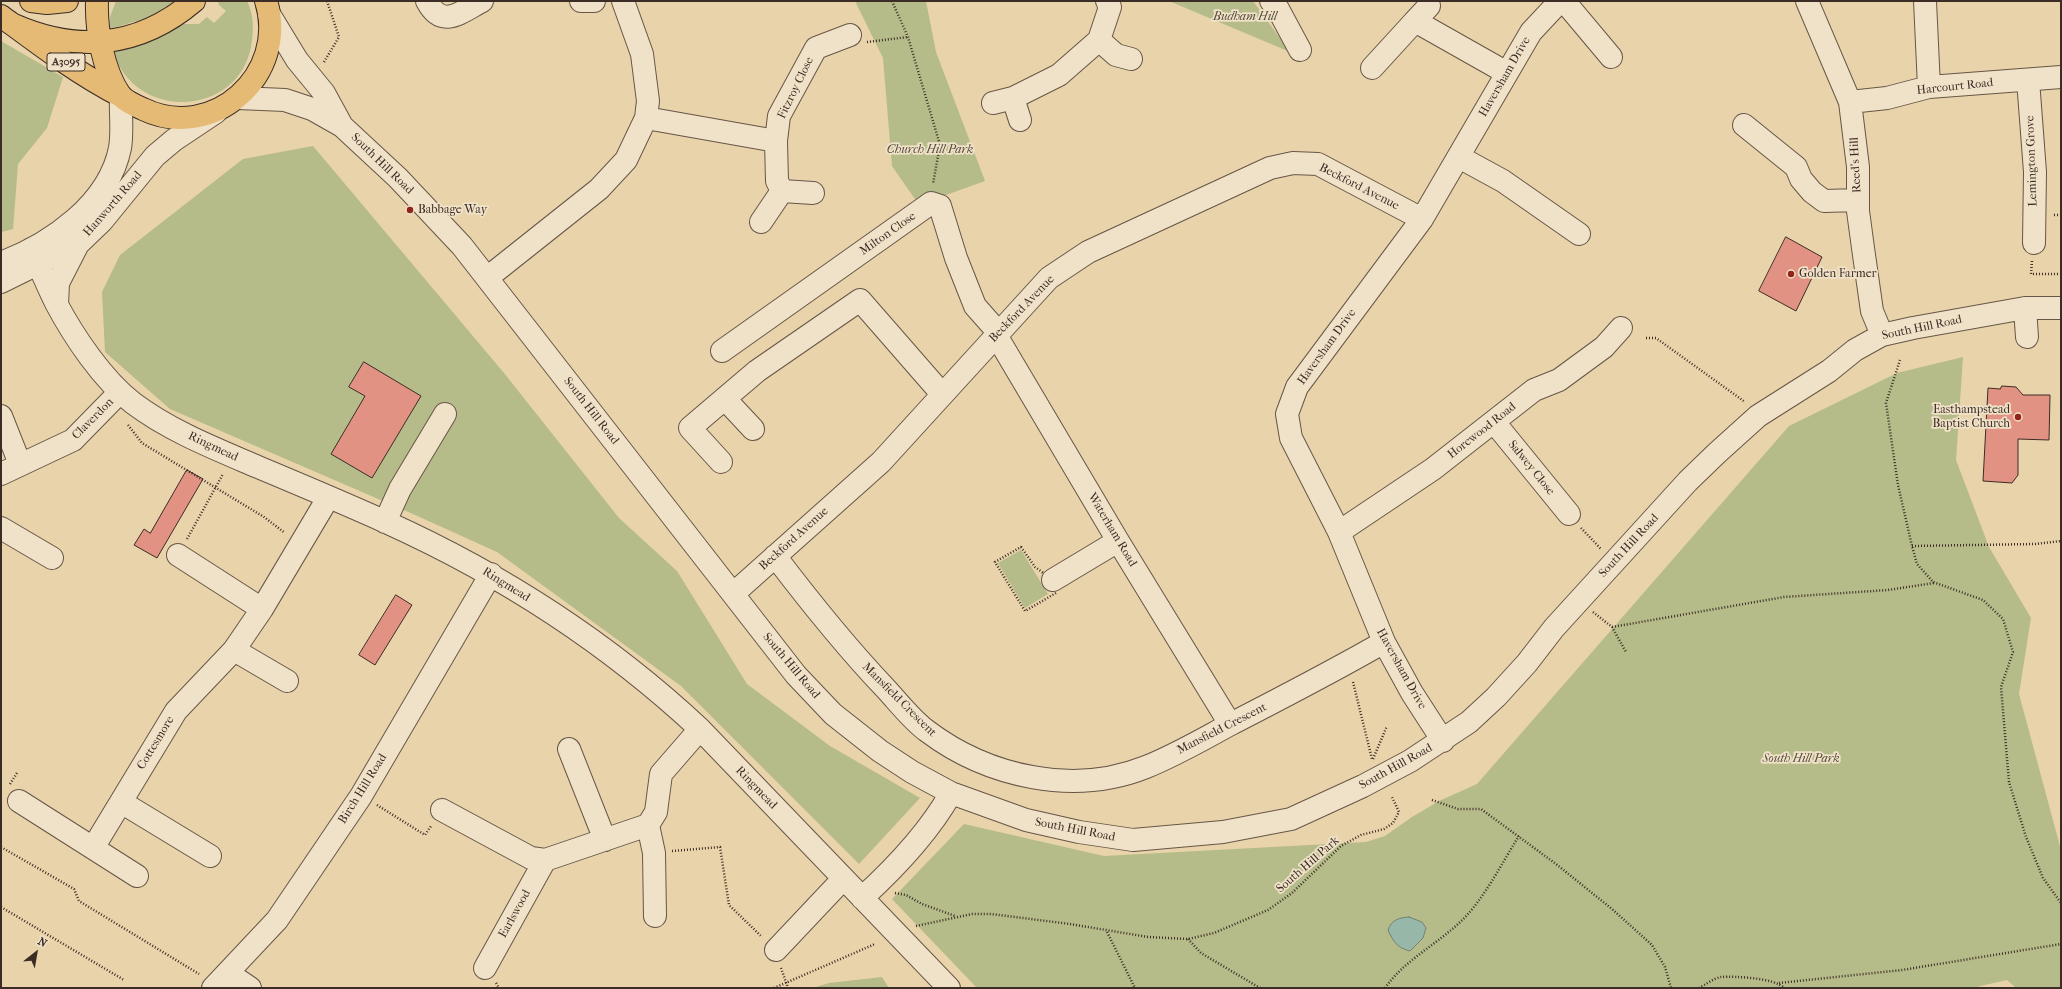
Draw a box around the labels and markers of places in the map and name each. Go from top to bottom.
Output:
place label: Babbage Way [418,203,487,217]
marker: Babbage Way [405,205,415,215]
place label: Golden Farmer [1799,267,1877,281]
marker: Golden Farmer [1786,269,1796,279]
place label: Easthampstead Baptist Church [1933,403,2010,431]
marker: Easthampstead Baptist Church [2013,412,2023,422]

